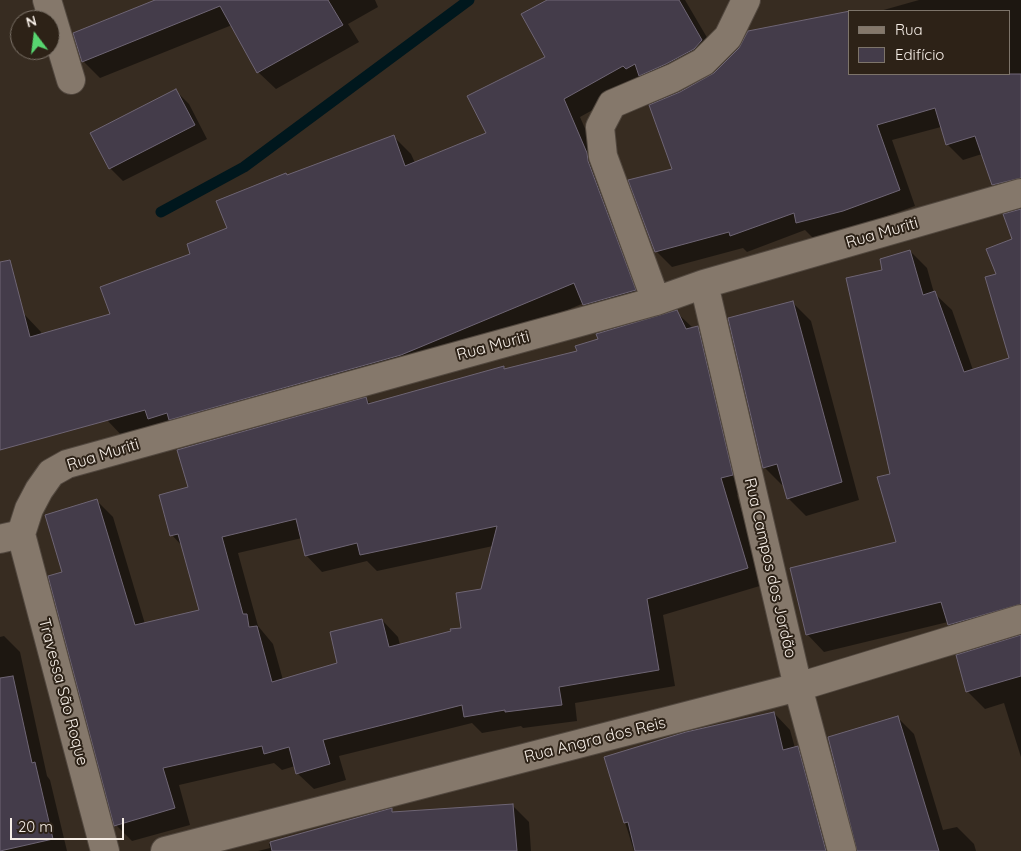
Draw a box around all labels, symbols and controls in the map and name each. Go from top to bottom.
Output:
north arrow [10,10,60,60]
legend [848,10,1011,75]
text: N [24,11,39,32]
text: Rua [895,20,923,39]
text: Edifício [895,45,944,64]
street label: Rua Muriti [844,214,920,252]
street label: Rua Muriti [455,327,531,365]
street label: Rua Muriti [65,435,141,475]
street label: Rua Campos dos Jordão [740,476,800,660]
street label: Travessa São Roque [34,616,92,768]
street label: Rua Angra dos Reis [522,713,668,767]
scale bar [12,808,126,840]
text: 20 m [18,817,53,836]

